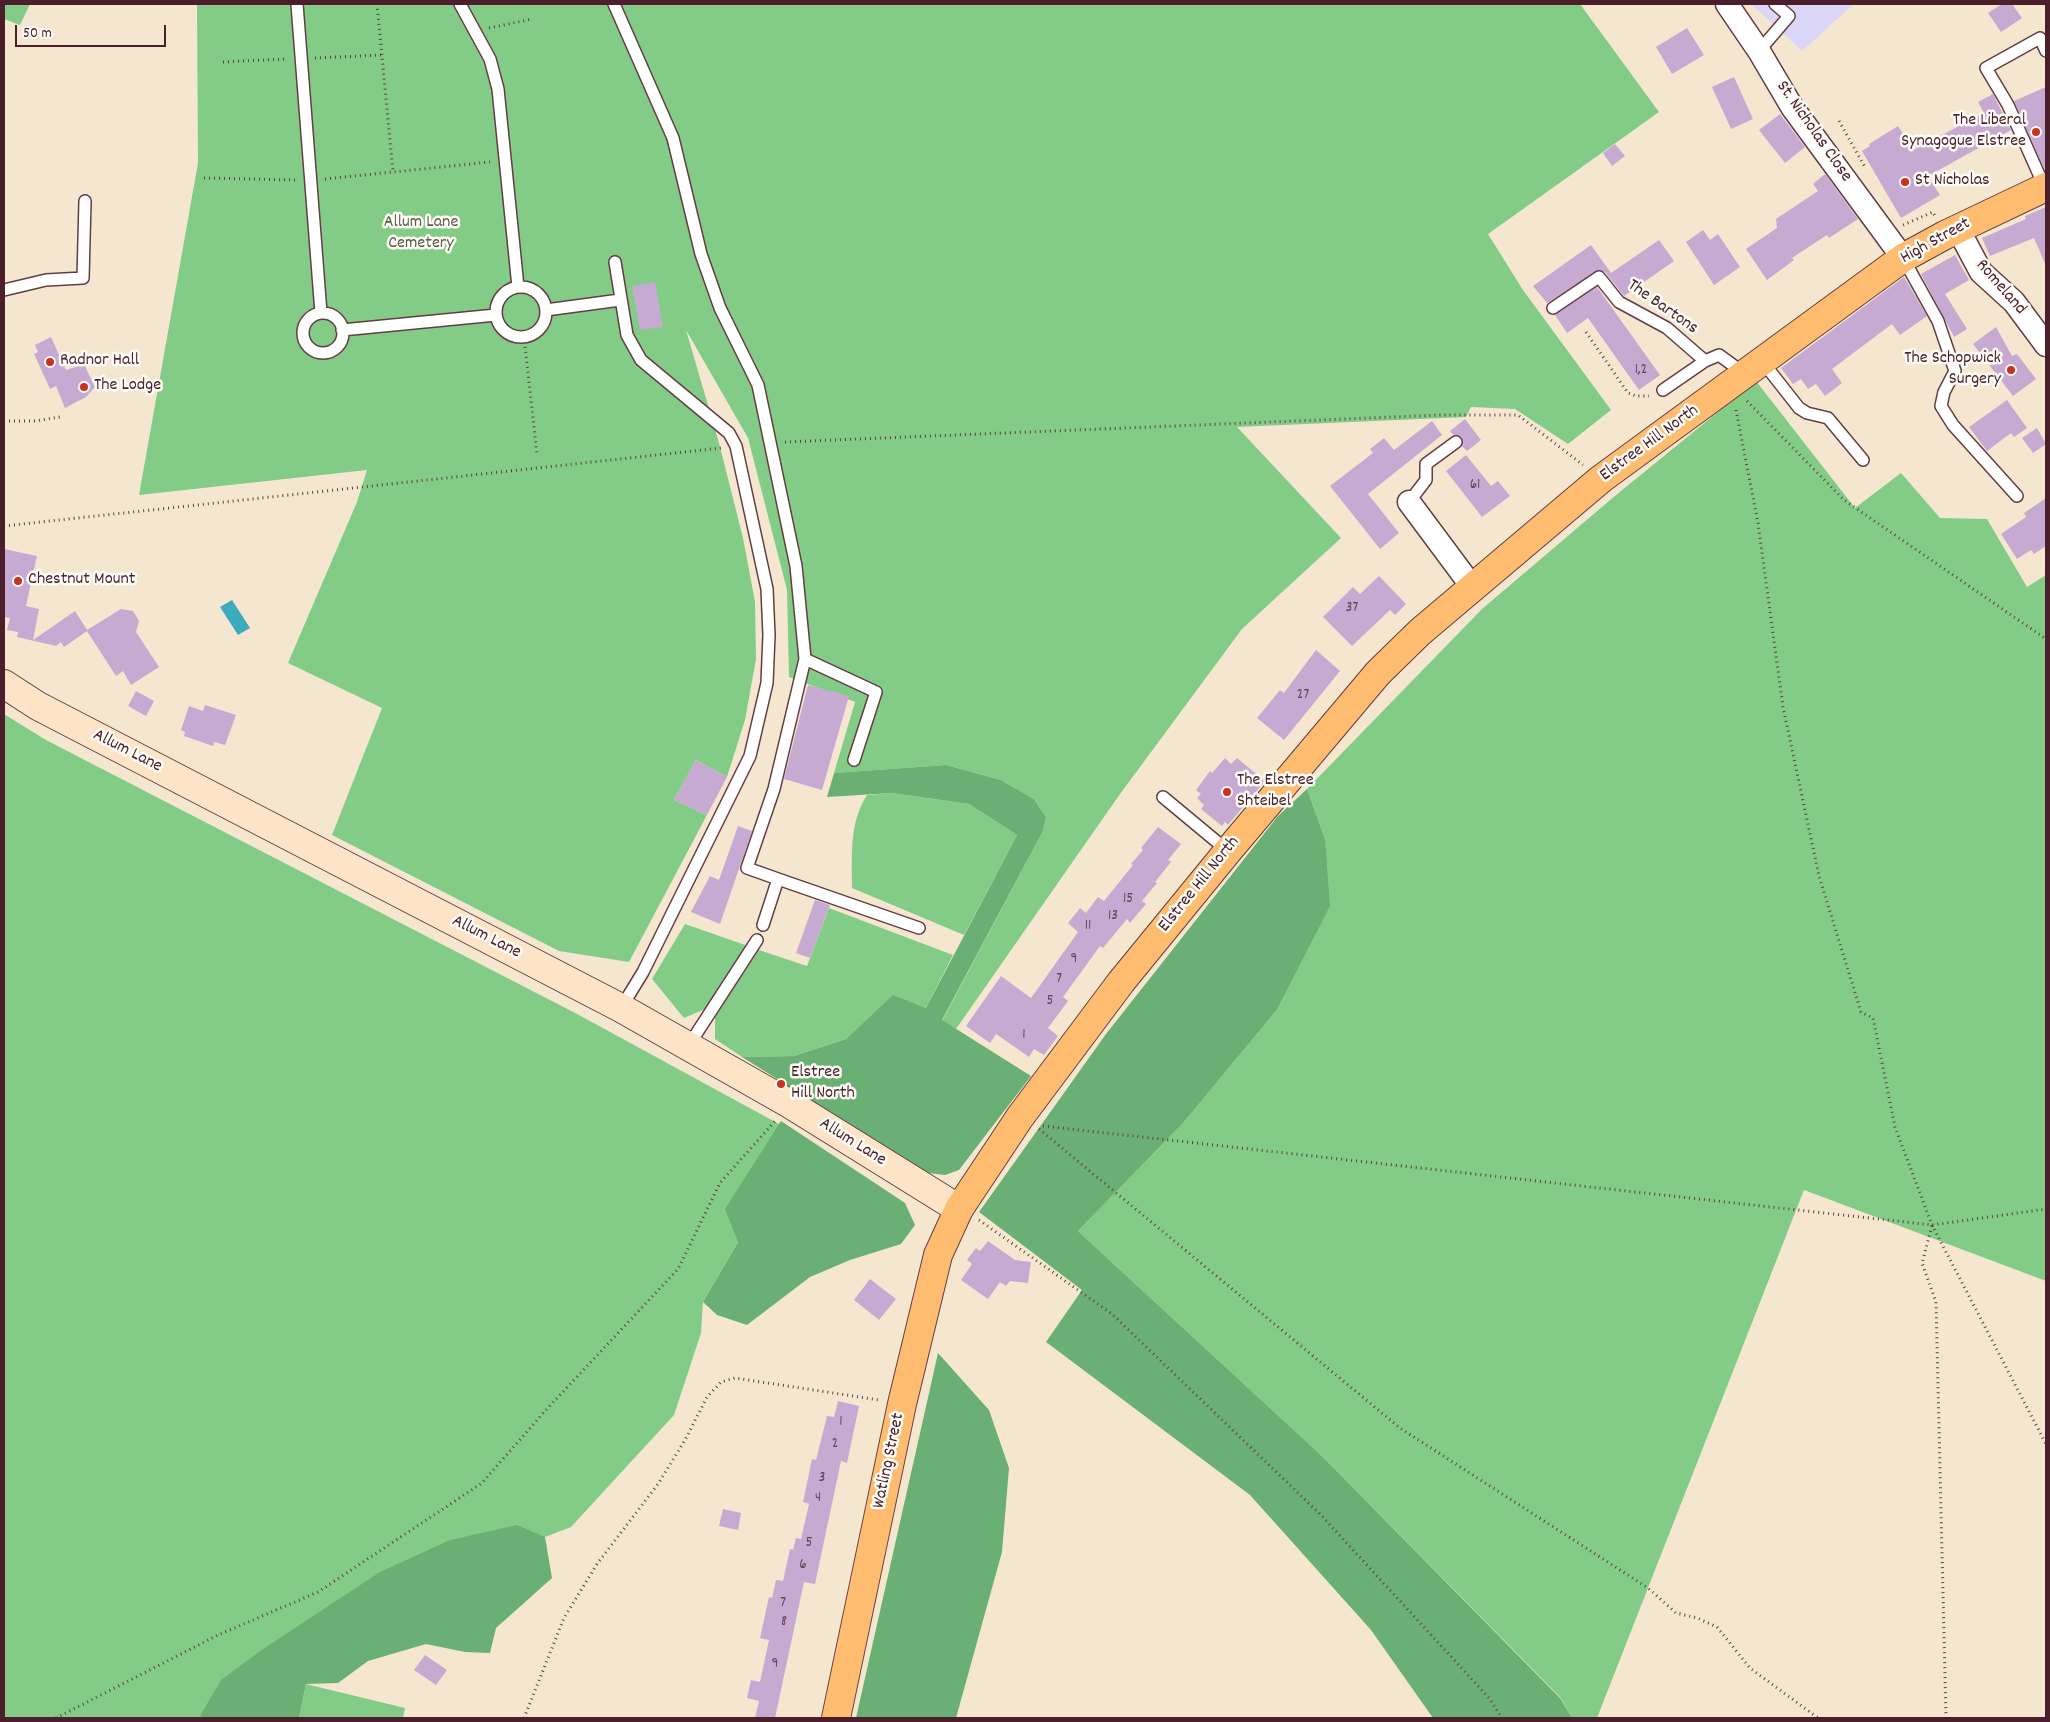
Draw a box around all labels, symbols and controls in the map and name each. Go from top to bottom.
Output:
scale bar [18,15,169,47]
text: 50 m [23,23,52,45]
street label: St. Nicholas Close [1770,77,1856,187]
place label: The Liberal Synagogue Elstree [1901,111,2026,154]
marker: The Liberal Synagogue Elstree [2030,126,2042,138]
place label: St Nicholas [1915,171,1990,193]
marker: St Nicholas [1899,176,1911,188]
park label: Allum Lane Cemetery [384,213,458,255]
street label: High Street [1897,214,1975,270]
street label: Romeland [1970,256,2030,320]
street label: The Bartons [1622,276,1702,340]
place label: The Schopwick Surgery [1904,349,2001,392]
place label: Radnor Hall [60,351,139,373]
marker: Radnor Hall [44,356,56,368]
house number: 1,2 [1635,362,1647,380]
marker: The Schopwick Surgery [2005,364,2017,376]
place label: The Lodge [94,376,161,398]
marker: The Lodge [78,381,90,393]
street label: Elstree Hill North [1596,401,1704,487]
house number: 61 [1470,477,1480,495]
place label: Chestnut Mount [28,570,135,592]
marker: Chestnut Mount [12,575,24,587]
house number: 37 [1346,600,1358,618]
house number: 27 [1297,687,1309,705]
street label: Allum Lane [89,725,165,779]
place label: The Elstree Shteibel [1237,771,1314,814]
marker: The Elstree Shteibel [1221,786,1233,798]
street label: Elstree Hill North [1155,833,1245,937]
house number: 15 [1123,891,1133,909]
house number: 13 [1108,908,1118,926]
street label: Allum Lane [448,911,524,965]
house number: 11 [1085,918,1091,936]
house number: 9 [1071,951,1077,969]
house number: 7 [1056,971,1062,989]
house number: 5 [1047,993,1053,1011]
house number: 1 [1022,1027,1026,1045]
place label: Elstree Hill North [791,1063,855,1106]
marker: Elstree Hill North [775,1078,787,1090]
street label: Allum Lane [815,1114,889,1172]
street label: Watling Street [869,1411,911,1511]
house number: 1 [839,1414,843,1432]
house number: 2 [832,1436,838,1454]
house number: 3 [819,1470,825,1488]
house number: 4 [815,1490,821,1508]
house number: 5 [806,1535,812,1553]
house number: 6 [799,1557,807,1575]
house number: 7 [780,1595,786,1613]
house number: 8 [781,1614,787,1632]
house number: 9 [772,1656,778,1674]

